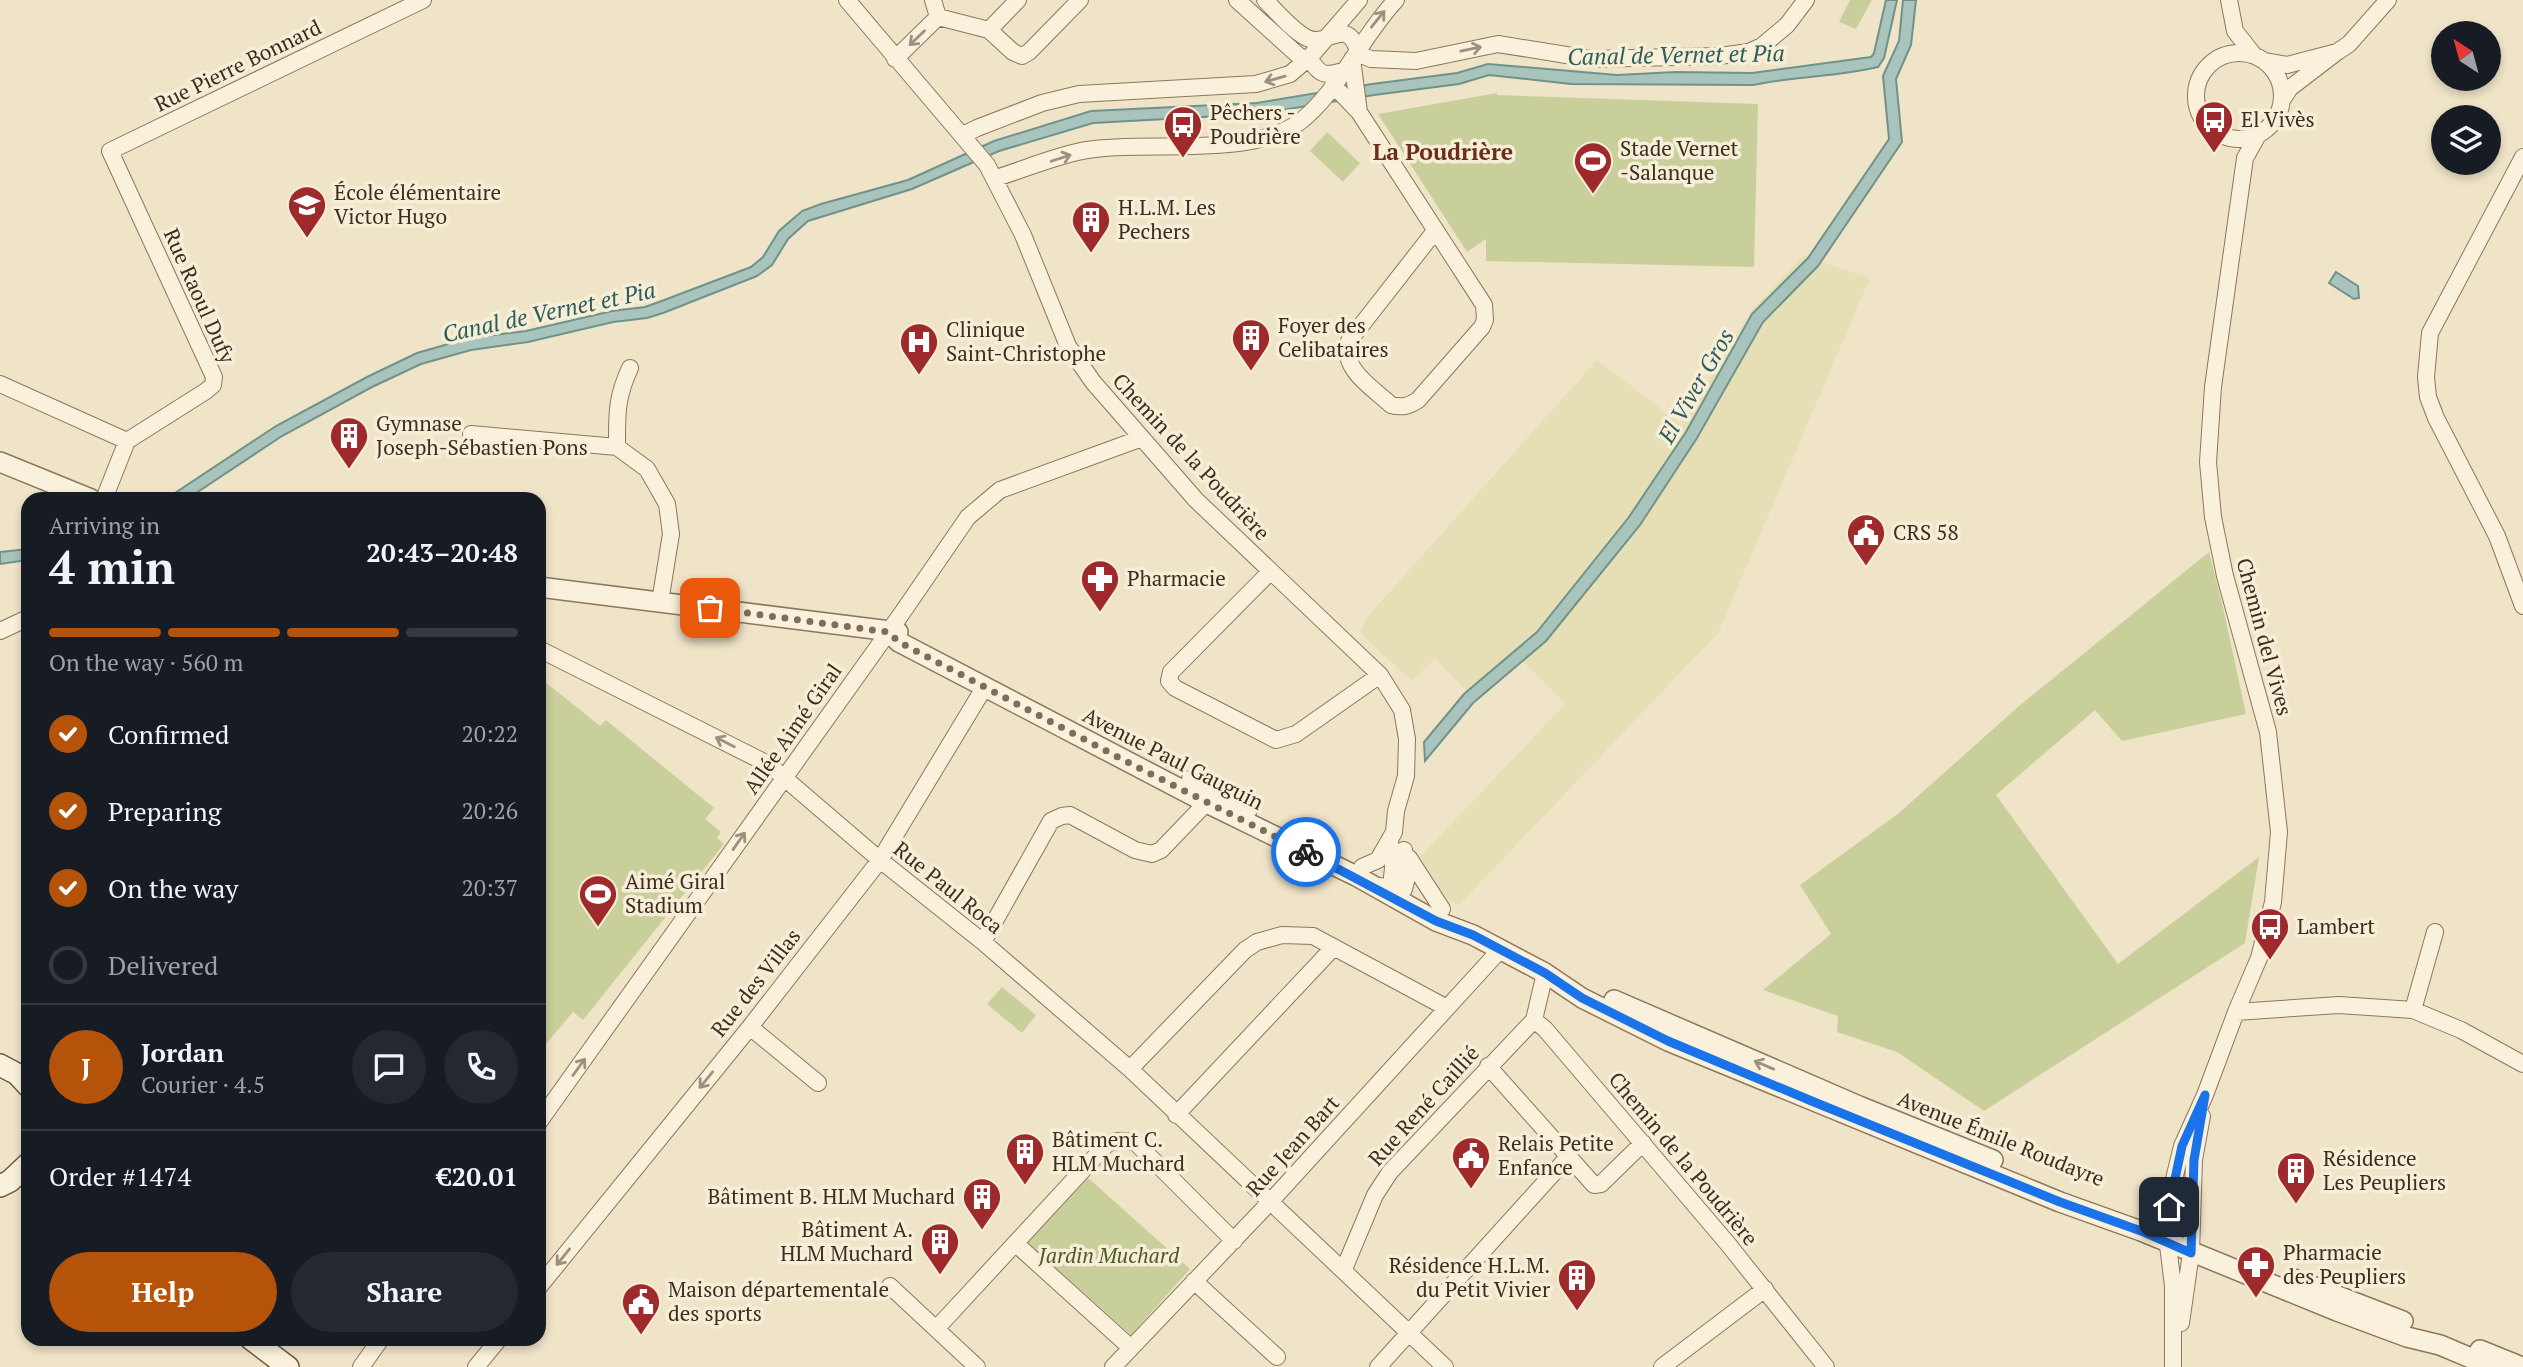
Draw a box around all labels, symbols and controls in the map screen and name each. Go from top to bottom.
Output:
one-way arrow [1371,11,1386,29]
street label: Rue Pierre Bonnard [150,12,326,118]
north arrow [2431,21,2501,91]
map controls [2431,21,2501,175]
one-way arrow [909,29,926,46]
water label: Canal de Vernet et Pia [1567,37,1785,72]
one-way arrow [1459,42,1482,56]
one-way arrow [1264,73,1286,86]
place label: Pêchers - Poudrière [1210,98,1301,150]
bus stop icon: El Vivès [2193,99,2235,154]
bus stop icon: Pêchers - Poudrière [1162,104,1204,159]
place label: El Vivès [2241,105,2315,133]
button: layers [2431,105,2501,175]
place label: Stade Vernet -Salanque [1620,134,1738,186]
district label: La Poudrière [1373,136,1513,167]
sports icon: Stade Vernet -Salanque [1572,140,1614,195]
one-way arrow [1050,150,1072,163]
place label: École élémentaire Victor Hugo [334,178,501,230]
school or university icon: École élémentaire Victor Hugo [286,184,328,239]
place label: H.L.M. Les Pechers [1118,193,1216,245]
building icon: H.L.M. Les Pechers [1070,199,1112,254]
street label: Rue Raoul Dufy [158,224,242,368]
water label: Canal de Vernet et Pia [439,274,658,349]
place label: Foyer des Celibataires [1278,311,1389,363]
place label: Clinique Saint-Christophe [946,315,1106,367]
building icon: Foyer des Celibataires [1230,317,1272,372]
hospital icon: Clinique Saint-Christophe [898,321,940,376]
water label: El Viver Gros [1650,323,1741,449]
street label: Chemin de la Poudrière [1107,367,1277,546]
place label: Gymnase Joseph-Sébastien Pons [376,409,588,461]
building icon: Gymnase Joseph-Sébastien Pons [328,415,370,470]
text: Arriving in [49,510,160,541]
public building icon: CRS 58 [1845,512,1887,567]
place label: CRS 58 [1893,518,1959,546]
text: 20:43–20:48 [366,535,518,569]
text: 4 min [49,536,175,597]
street label: Chemin del Vives [2230,555,2299,719]
pharmacy icon: Pharmacie [1079,558,1121,613]
place label: Pharmacie [1127,564,1226,592]
pin [680,578,740,638]
icon: bag [691,589,729,627]
text: On the way · 560 m [49,647,243,678]
street label: Allée Aimé Giral [737,658,848,799]
street label: Avenue Paul Gauguin [1078,700,1269,816]
icon: check [49,715,87,753]
text: Confirmed [108,717,229,751]
text: 20:22 [461,718,518,749]
one-way arrow [715,735,736,749]
icon: check [49,792,87,830]
text: Preparing [108,794,221,828]
text: 20:26 [461,795,518,826]
courier [1271,817,1341,887]
one-way arrow [732,832,746,851]
icon: bike [1287,833,1325,871]
street label: Rue Paul Roca [888,835,1009,940]
place label: Aimé Giral Stadium [625,867,725,919]
icon: check [49,869,87,907]
text: On the way [108,871,239,905]
text: 20:37 [461,872,518,903]
sports icon: Aimé Giral Stadium [577,873,619,928]
bus stop icon: Lambert [2249,906,2291,961]
place label: Lambert [2297,912,2375,940]
street label: Rue des Villas [704,923,806,1042]
text: Delivered [108,948,218,982]
button: chat [352,1030,426,1104]
button: phone [444,1030,518,1104]
text: Jordan [141,1035,224,1069]
street label: Rue René Caillié [1362,1039,1485,1171]
text: J [81,1050,91,1084]
one-way arrow [572,1058,586,1077]
one-way arrow [1754,1058,1775,1071]
street label: Chemin de la Poudrière [1603,1066,1765,1251]
text: Courier · 4.5 [141,1069,265,1100]
one-way arrow [698,1070,714,1088]
street label: Avenue Émile Roudayre [1894,1084,2109,1192]
street label: Rue Jean Bart [1240,1089,1345,1202]
place label: Bâtiment C. HLM Muchard [1052,1125,1185,1177]
place label: Relais Petite Enfance [1498,1129,1614,1181]
building icon: Bâtiment C. HLM Muchard [1004,1131,1046,1186]
public building icon: Relais Petite Enfance [1450,1135,1492,1190]
place label: Résidence Les Peupliers [2323,1144,2446,1196]
building icon: Résidence Les Peupliers [2275,1150,2317,1205]
text: Order #1474 [49,1159,191,1193]
text: €20.01 [437,1159,518,1193]
building icon: Bâtiment B. HLM Muchard [961,1176,1003,1231]
pin [2139,1177,2199,1237]
place label: Bâtiment B. HLM Muchard [707,1182,955,1210]
icon: home [2150,1188,2188,1226]
place label: Bâtiment A. HLM Muchard [780,1215,913,1267]
building icon: Bâtiment A. HLM Muchard [919,1221,961,1276]
place label: Pharmacie des Peupliers [2283,1238,2406,1290]
park label: Jardin Muchard [1038,1241,1180,1269]
pharmacy icon: Pharmacie des Peupliers [2235,1244,2277,1299]
one-way arrow [556,1247,571,1265]
place label: Résidence H.L.M. du Petit Vivier [1389,1251,1550,1303]
button: Help [49,1252,277,1332]
button: Share [291,1252,518,1332]
building icon: Résidence H.L.M. du Petit Vivier [1556,1257,1598,1312]
place label: Maison départementale des sports [668,1275,889,1327]
public building icon: Maison départementale des sports [620,1281,662,1336]

